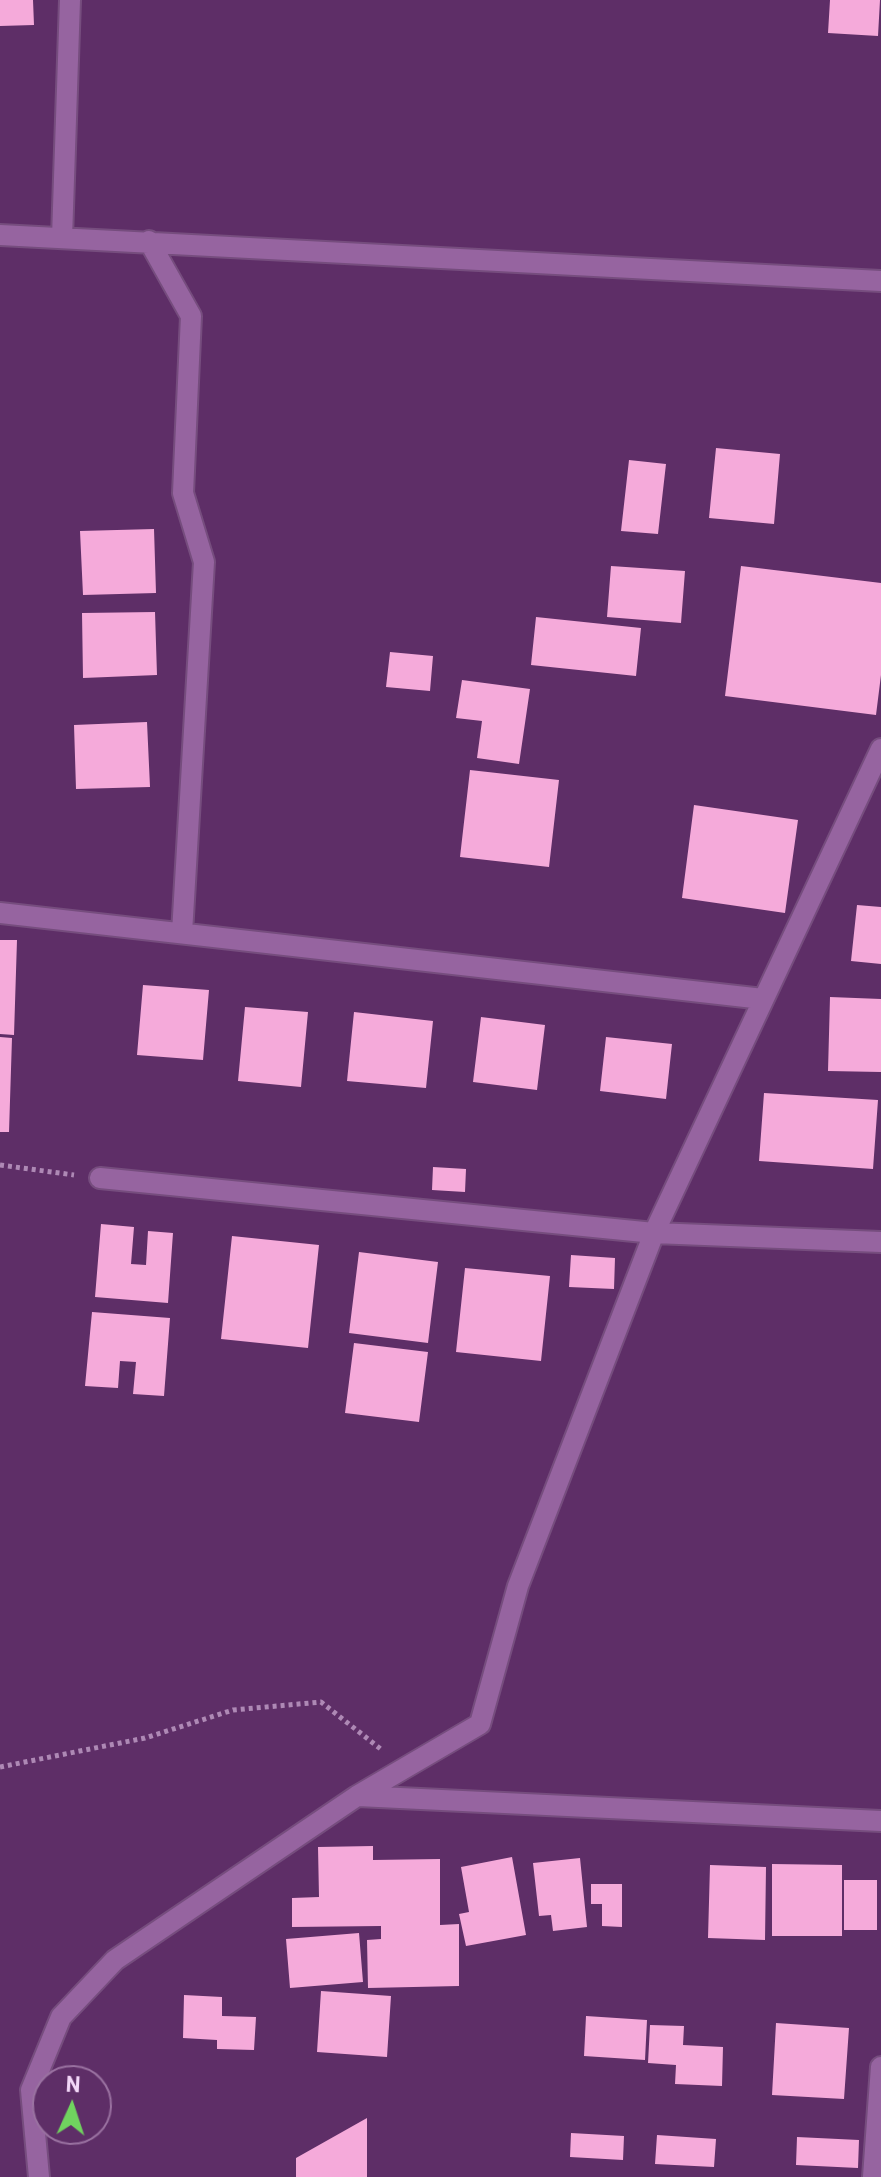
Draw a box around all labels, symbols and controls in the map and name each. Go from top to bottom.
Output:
north arrow [32,2065,112,2145]
text: N [65,2070,81,2096]

